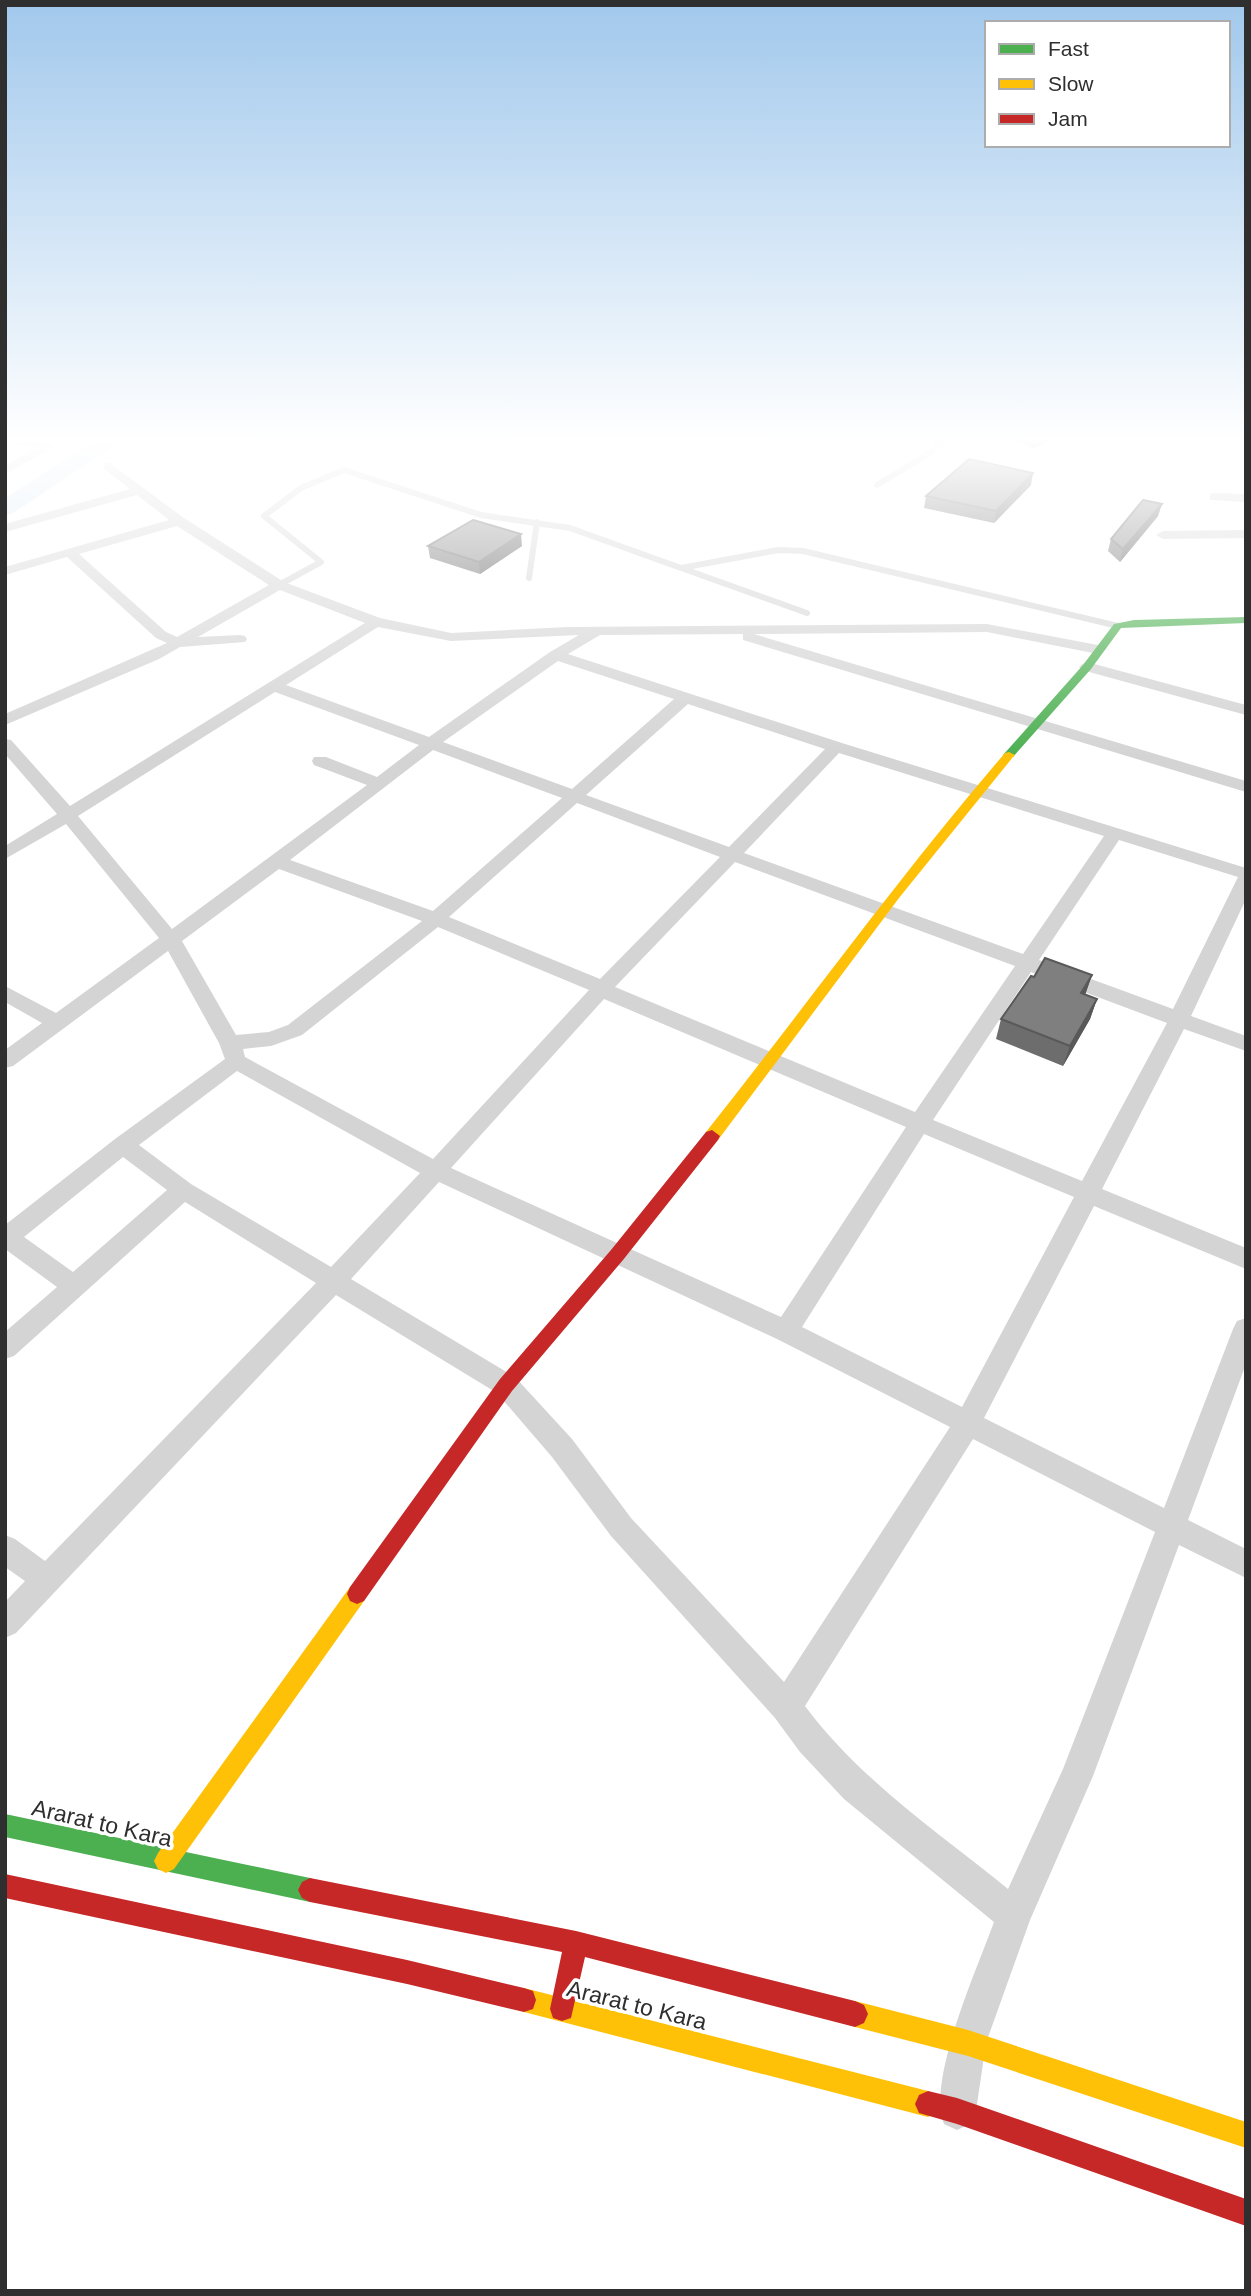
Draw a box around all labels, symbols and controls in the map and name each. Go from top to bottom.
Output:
legend [985,21,1230,147]
text: Fast [1048,37,1089,60]
text: Slow [1048,72,1094,95]
text: Jam [1048,107,1088,130]
street label: Ararat to Kara [29,1794,175,1852]
street label: Ararat to Kara [564,1975,710,2035]

